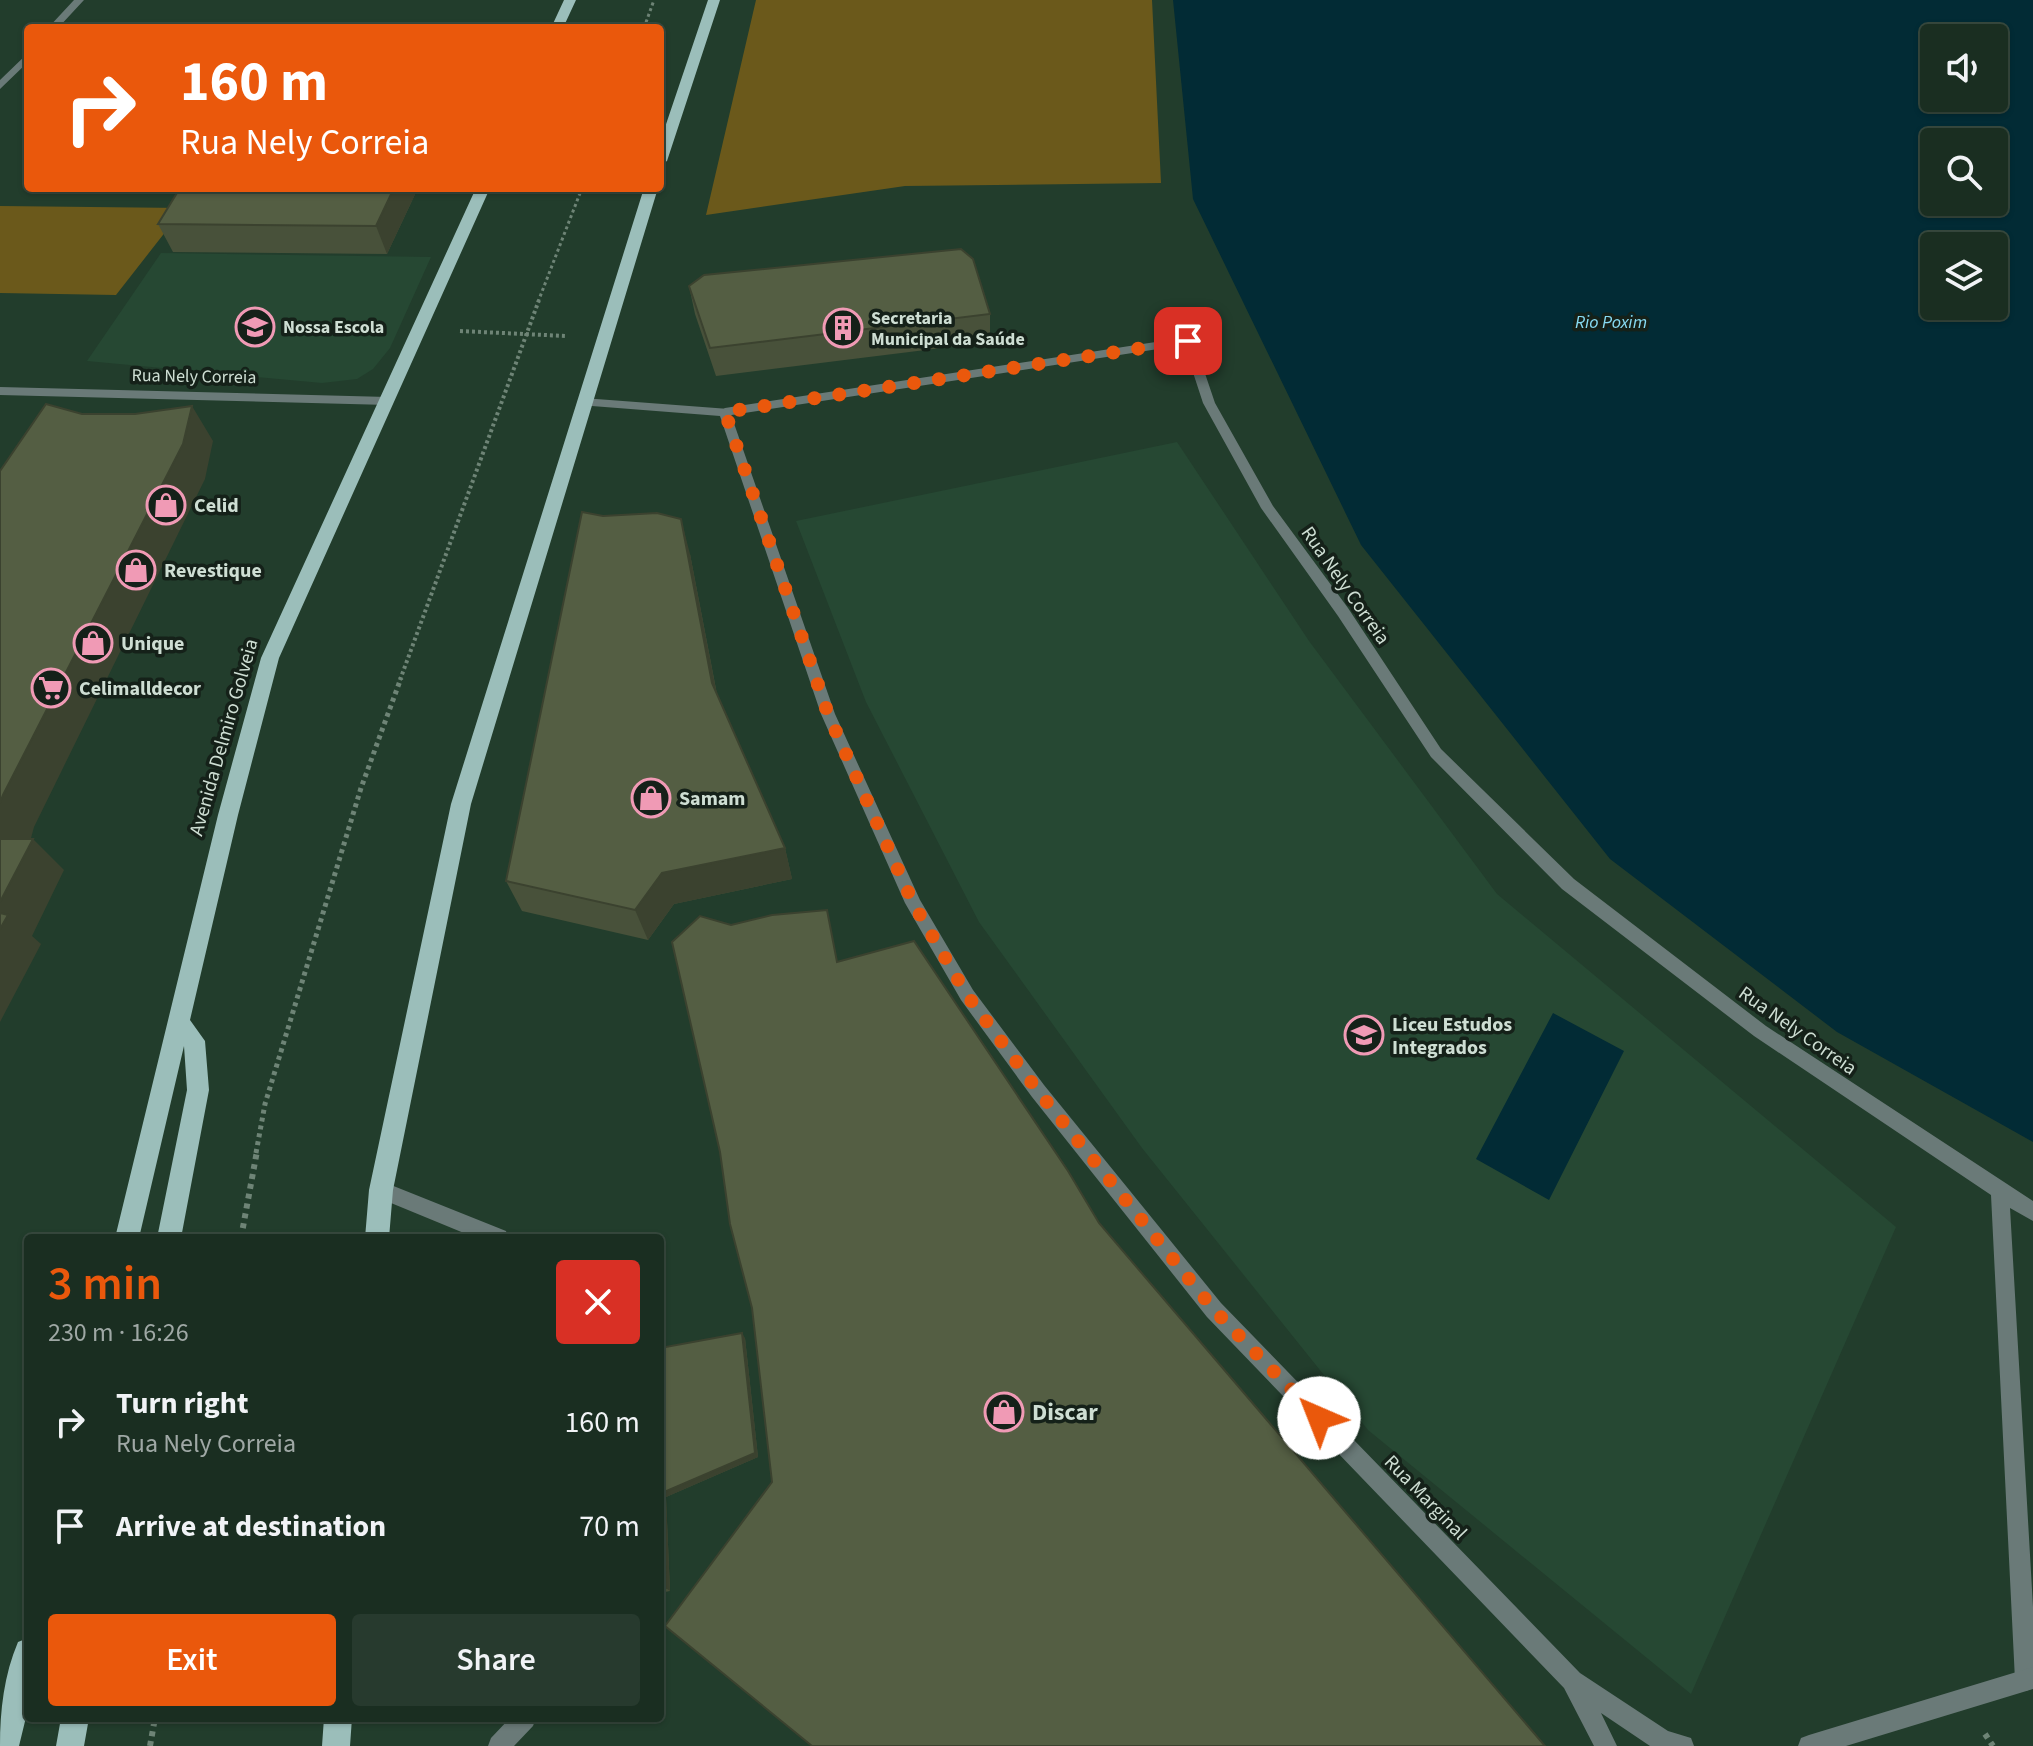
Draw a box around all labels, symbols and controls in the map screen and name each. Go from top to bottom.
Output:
map controls [1920,24,2008,320]
button: sound [1920,24,2008,112]
text: 160 m [180,43,328,122]
icon: right [48,56,152,160]
text: Rua Nely Correia [180,117,429,168]
button: search [1920,128,2008,216]
button: layers [1920,232,2008,320]
school or university icon: Nossa Escola [234,306,276,348]
place label: Secretaria Municipal da Saúde [871,306,1025,352]
building icon: Secretaria Municipal da Saúde [822,307,864,349]
pin [1154,307,1222,375]
water label: Rio Poxim [1575,310,1647,335]
place label: Nossa Escola [283,315,384,340]
icon: arrive [1166,319,1210,363]
street label: Rua Nely Correia [131,363,257,390]
shop icon: Celid [145,484,187,526]
place label: Celid [194,492,239,520]
street label: Rua Nely Correia [1294,521,1396,650]
shop icon: Revestique [115,549,157,591]
place label: Revestique [164,557,262,585]
shop icon: Unique [72,622,114,664]
place label: Unique [121,630,184,658]
street label: Avenida Delmiro Golveia [182,635,266,839]
supermarket icon: Celimalldecor [30,667,72,709]
place label: Celimalldecor [79,675,201,703]
shop icon: Samam [630,777,672,819]
place label: Samam [679,785,745,813]
street label: Rua Nely Correia [1733,980,1862,1082]
place label: Liceu Estudos Integrados [1392,1011,1512,1062]
school or university icon: Liceu Estudos Integrados [1343,1014,1385,1056]
text: 3 min [48,1250,162,1318]
button: close [556,1260,640,1344]
text: 230 m · 16:26 [48,1314,189,1351]
position arrow [1277,1376,1361,1460]
text: Turn right [116,1382,248,1425]
shop icon: Discar [983,1391,1025,1433]
place label: Discar [1032,1395,1098,1430]
icon: right [48,1400,92,1444]
text: 160 m [564,1401,640,1444]
text: Rua Nely Correia [116,1425,296,1462]
street label: Rua Marginal [1377,1449,1473,1547]
icon: arrive [48,1504,92,1548]
text: Arrive at destination [116,1505,386,1548]
text: 70 m [579,1505,640,1548]
button: Exit [48,1614,336,1706]
button: Share [352,1614,640,1706]

